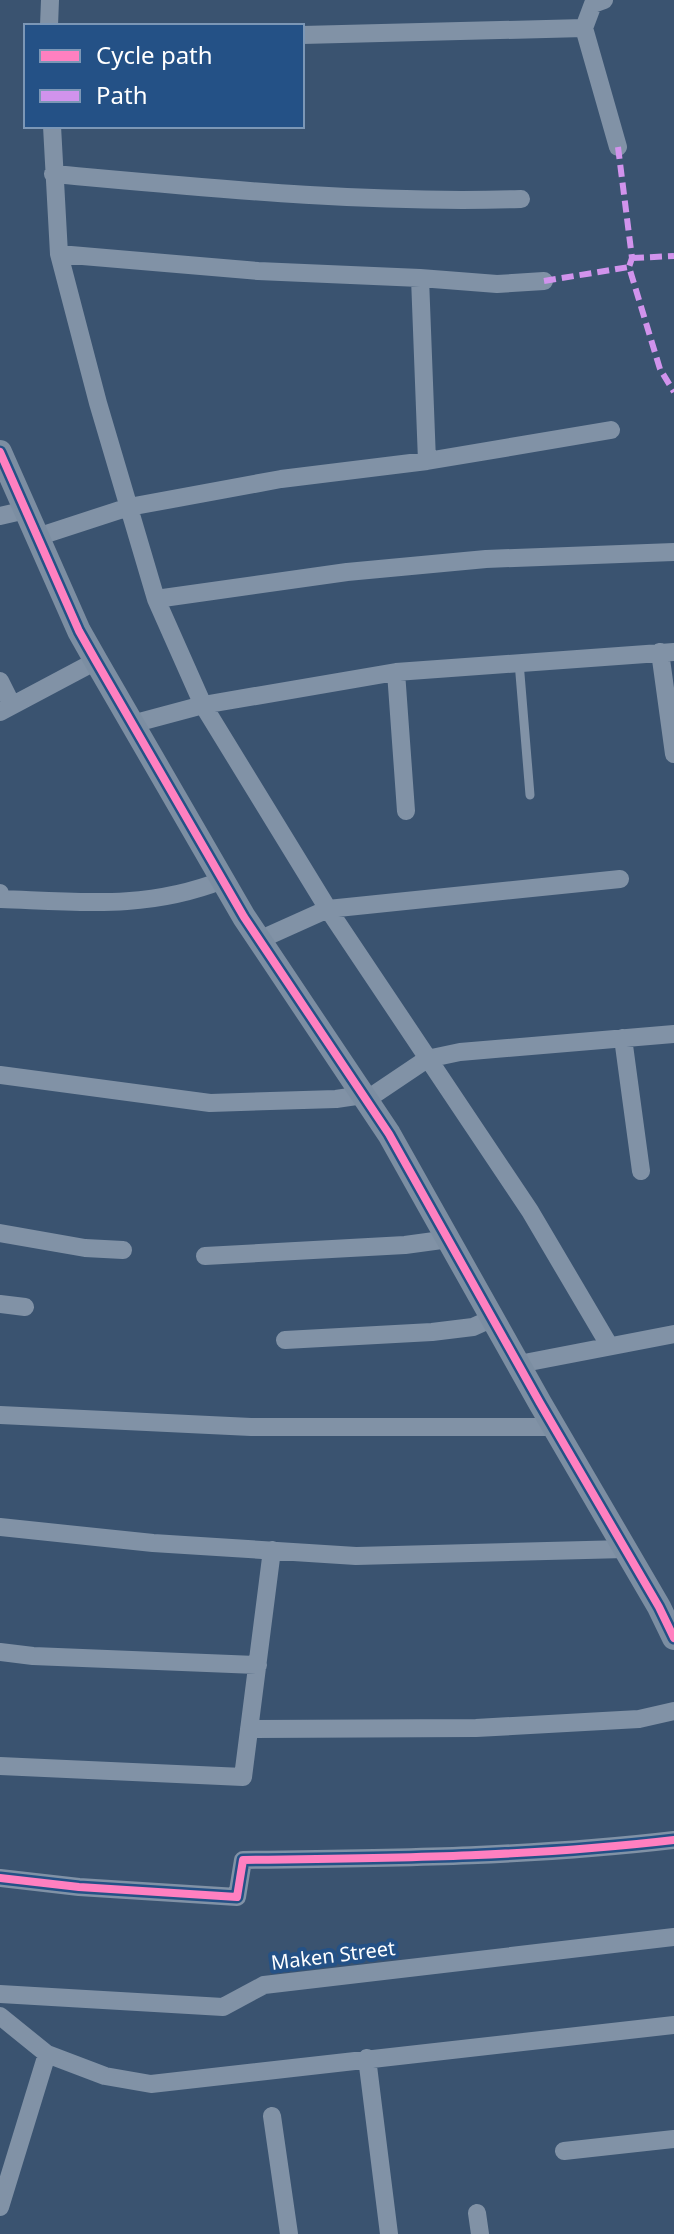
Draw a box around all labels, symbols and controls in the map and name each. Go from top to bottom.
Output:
legend [24,24,304,128]
text: Cycle path [96,38,213,71]
text: Path [96,78,147,111]
street label: Maken Street [269,1934,397,1976]

